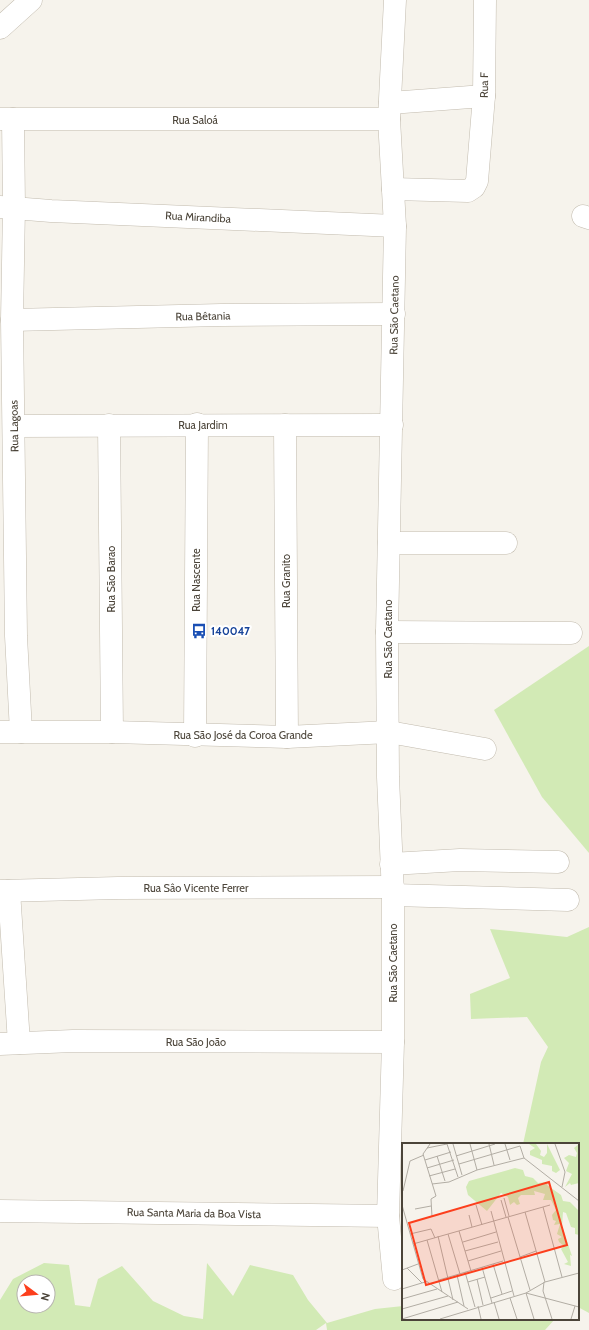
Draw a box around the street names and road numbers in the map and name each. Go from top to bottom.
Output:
street label: Rua F [477,72,491,98]
street label: Rua Saloá [172,113,219,127]
street label: Rua Mirandiba [165,208,232,226]
street label: Rua São Caetano [386,275,402,355]
street label: Rua Bêtania [175,309,231,323]
street label: Rua Lagoas [7,399,21,452]
street label: Rua Jardim [178,418,228,432]
street label: Rua São Barao [104,546,118,612]
street label: Rua Nascente [189,548,203,612]
street label: Rua Granito [279,554,293,608]
street label: Rua São Caetano [381,599,395,679]
street label: Rua São José da Coroa Grande [173,728,313,742]
street label: Rua Sâo Vicente Ferrer [144,881,249,895]
street label: Rua São Caetano [386,923,400,1003]
street label: Rua São João [166,1035,226,1049]
street label: Rua Santa Maria da Boa Vista [127,1205,262,1221]

